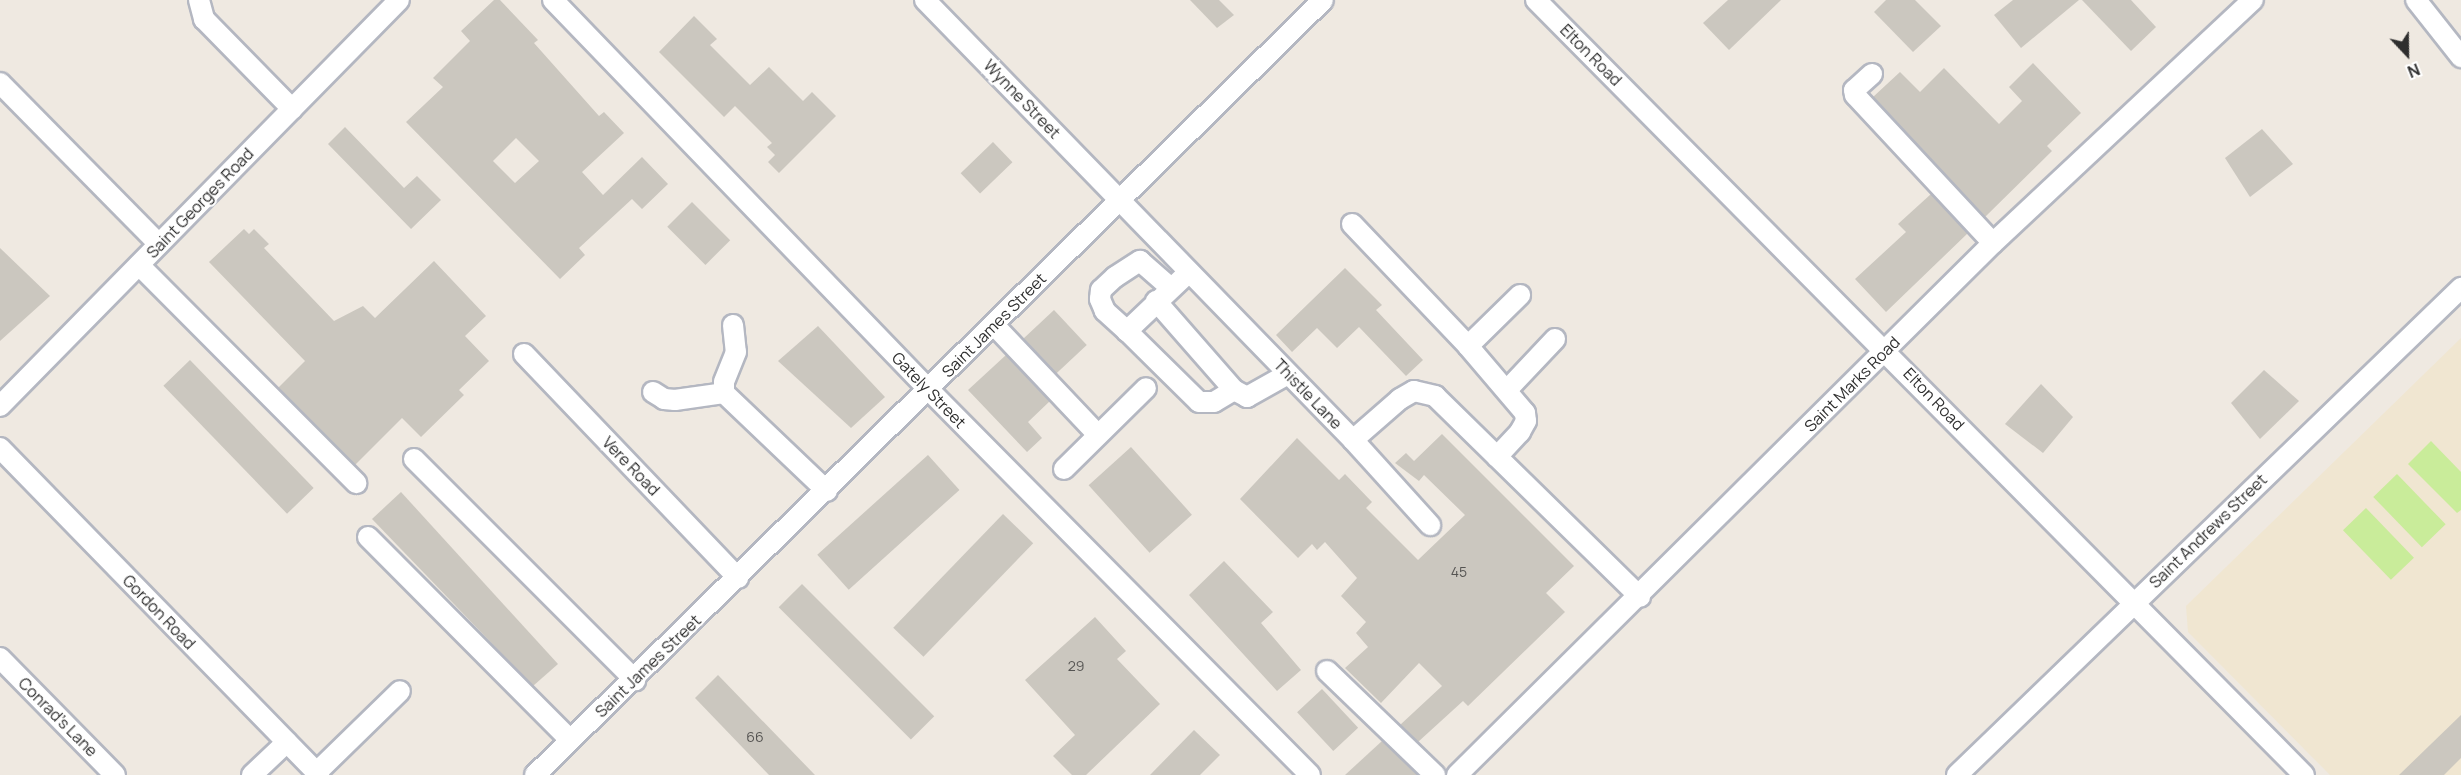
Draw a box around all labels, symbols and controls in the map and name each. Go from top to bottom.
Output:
street label: Elton Road [1556,20,1626,90]
north arrow [2377,24,2437,84]
street label: Wynne Street [980,56,1064,142]
text: N [2404,58,2423,83]
street label: Saint Georges Road [143,144,257,262]
street label: Saint James Street [938,269,1050,381]
street label: Saint Marks Road [1800,332,1904,436]
street label: Gately Street [888,348,970,432]
street label: Thistle Lane [1270,355,1346,433]
street label: Elton Road [1900,364,1968,434]
street label: Vere Road [598,433,664,499]
street label: Saint Andrews Street [2145,470,2271,592]
house number: 45 [1451,564,1467,580]
street label: Gordon Road [119,571,199,653]
street label: Saint James Street [591,611,705,721]
house number: 29 [1068,658,1084,674]
street label: Conrad's Lane [15,674,101,760]
house number: 66 [746,729,764,745]

